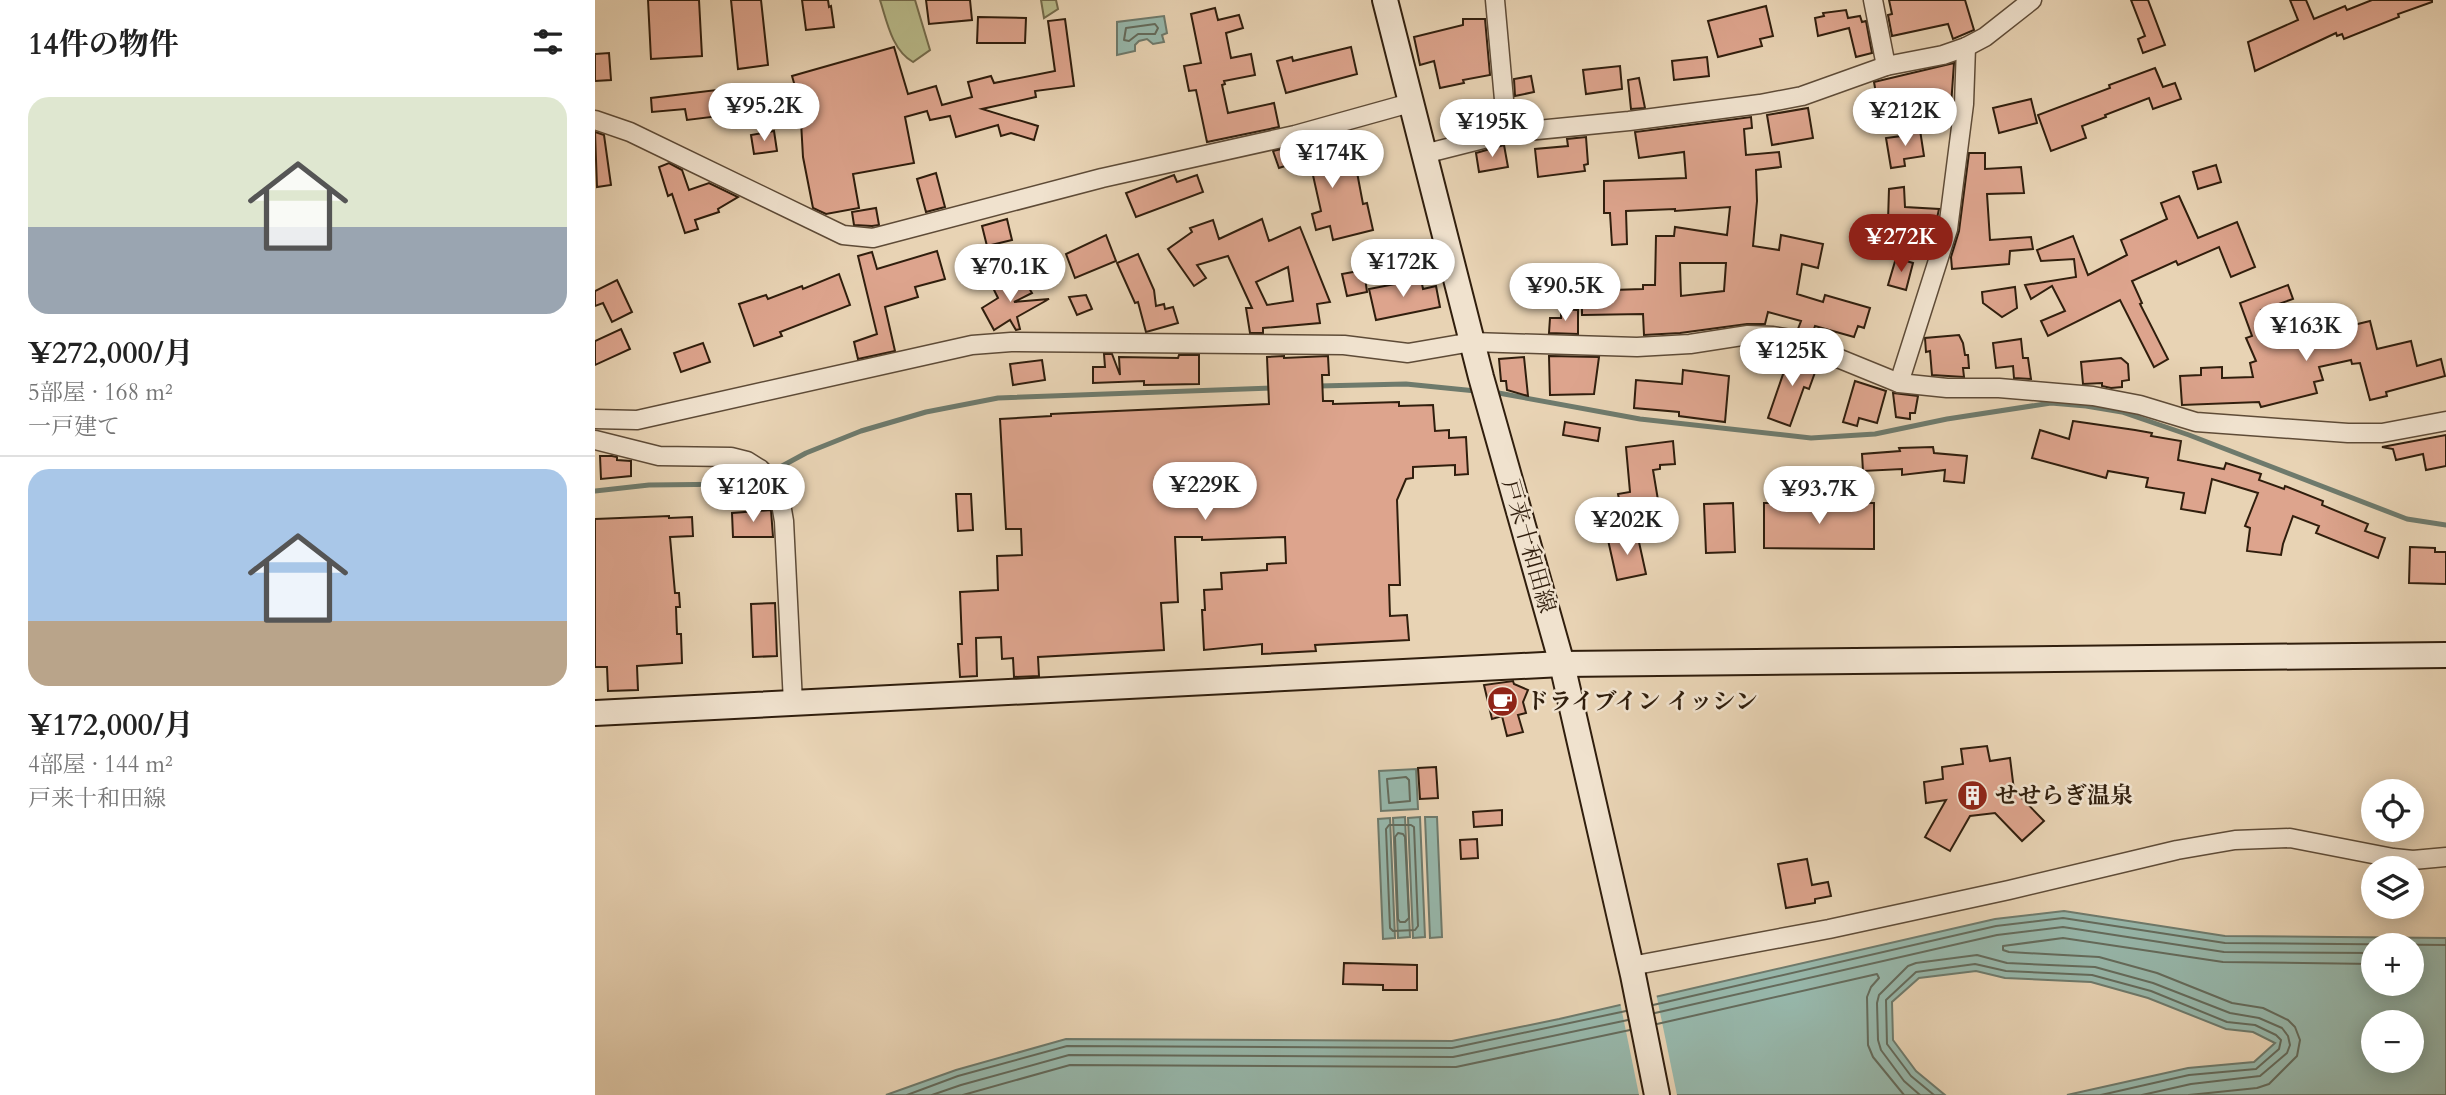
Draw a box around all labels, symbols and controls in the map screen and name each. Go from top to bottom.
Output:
icon: filters [529,23,567,61]
text: 14件の物件 [28,24,179,65]
pin: ¥95.2K [707,83,821,143]
pin: ¥212K [1856,88,1954,148]
text: ¥95.2K [725,90,804,121]
text: ¥212K [1869,95,1941,126]
pin: ¥195K [1443,100,1541,159]
text: ¥195K [1456,106,1528,137]
pin: ¥174K [1283,130,1381,190]
text: ¥174K [1296,137,1368,168]
icon: home [235,143,361,269]
pin: ¥272K [1852,215,1950,274]
text: ¥272K [1865,221,1937,252]
pin: ¥172K [1354,240,1452,299]
pin: ¥70.1K [953,244,1067,304]
text: ¥172K [1367,246,1439,277]
text: ¥70.1K [971,251,1050,282]
pin: ¥90.5K [1508,264,1622,323]
text: ¥90.5K [1526,270,1605,301]
pin: ¥163K [2257,304,2355,363]
text: ¥163K [2270,310,2342,341]
pin: ¥125K [1743,328,1841,388]
text: ¥272,000/月 [28,333,194,374]
text: ¥125K [1756,335,1828,366]
text: 5部屋 · 168 m² [28,377,173,408]
text: 一戸建て [28,411,120,442]
pin: ¥229K [1156,462,1254,522]
pin: ¥120K [704,464,802,524]
pin: ¥93.7K [1762,466,1876,526]
text: ¥229K [1169,469,1241,500]
text: ¥120K [717,471,789,502]
text: ¥93.7K [1780,473,1859,504]
street label: 戸来十和田線 [1495,475,1563,617]
pin: ¥202K [1578,498,1676,557]
text: ¥202K [1591,504,1663,535]
icon: home [235,515,361,641]
cafe icon: ドライブイン イッシン [1486,684,1520,718]
place label: ドライブイン イッシン [1526,686,1758,717]
text: ¥172,000/月 [28,705,194,746]
text: 4部屋 · 144 m² [28,749,173,780]
building icon: せせらぎ温泉 [1955,778,1989,812]
map controls [2361,779,2424,1073]
button: locate [2361,779,2424,842]
place label: せせらぎ温泉 [1995,780,2133,811]
text: 戸来十和田線 [28,783,166,814]
button: layers [2361,856,2424,919]
button: + [2361,933,2424,996]
button: − [2361,1010,2424,1073]

